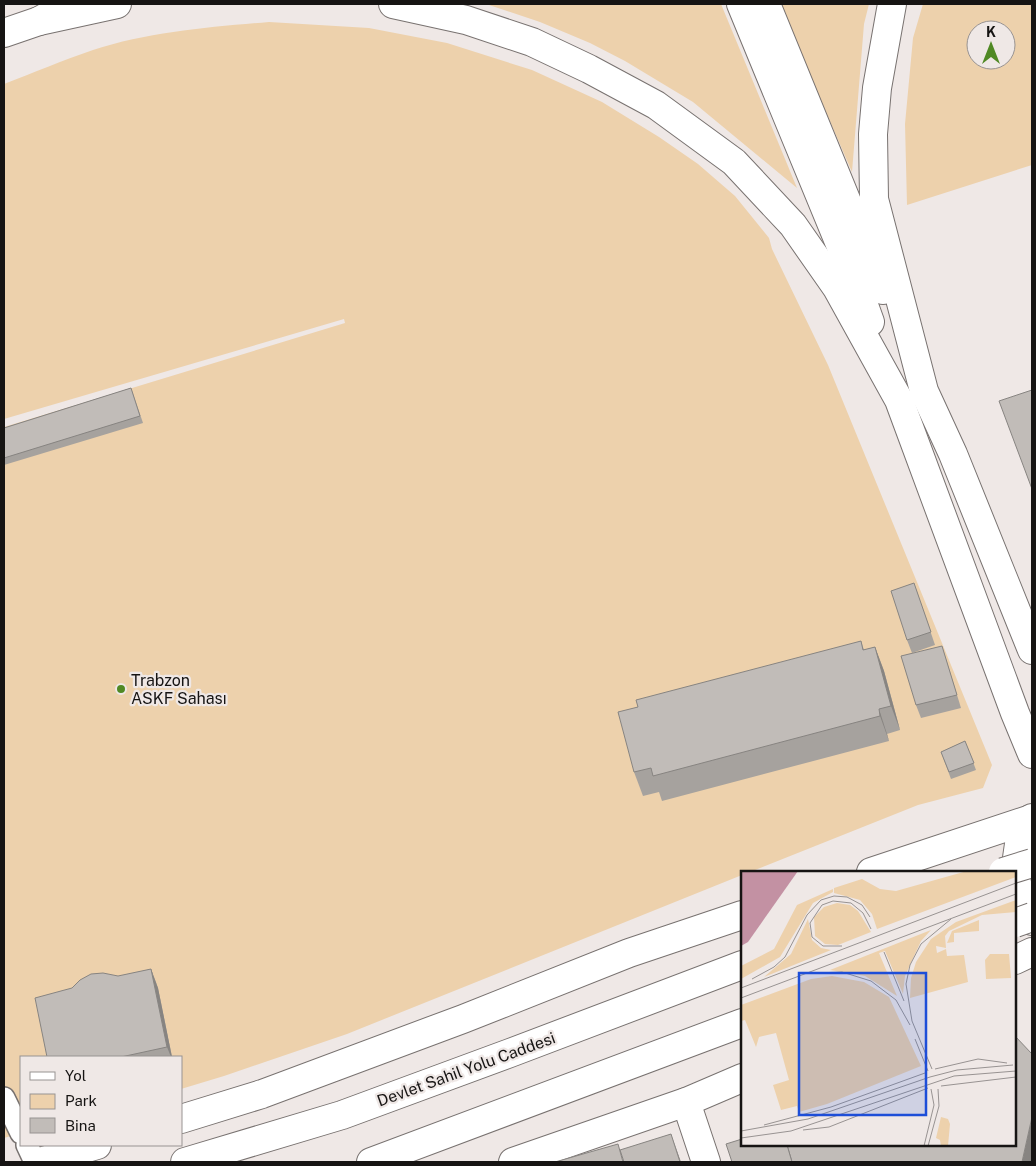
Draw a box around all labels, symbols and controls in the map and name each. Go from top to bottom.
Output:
north arrow [966,20,1016,70]
text: K [986,24,996,40]
place label: Trabzon ASKF Sahası [131,671,227,708]
marker: Trabzon ASKF Sahası [115,683,127,695]
inset map [741,871,1016,1146]
street label: Devlet Sahil Yolu Caddesi [374,1028,558,1111]
legend [20,1056,182,1146]
text: Yol [65,1067,86,1084]
text: Park [65,1092,97,1109]
text: Bina [65,1117,96,1134]

